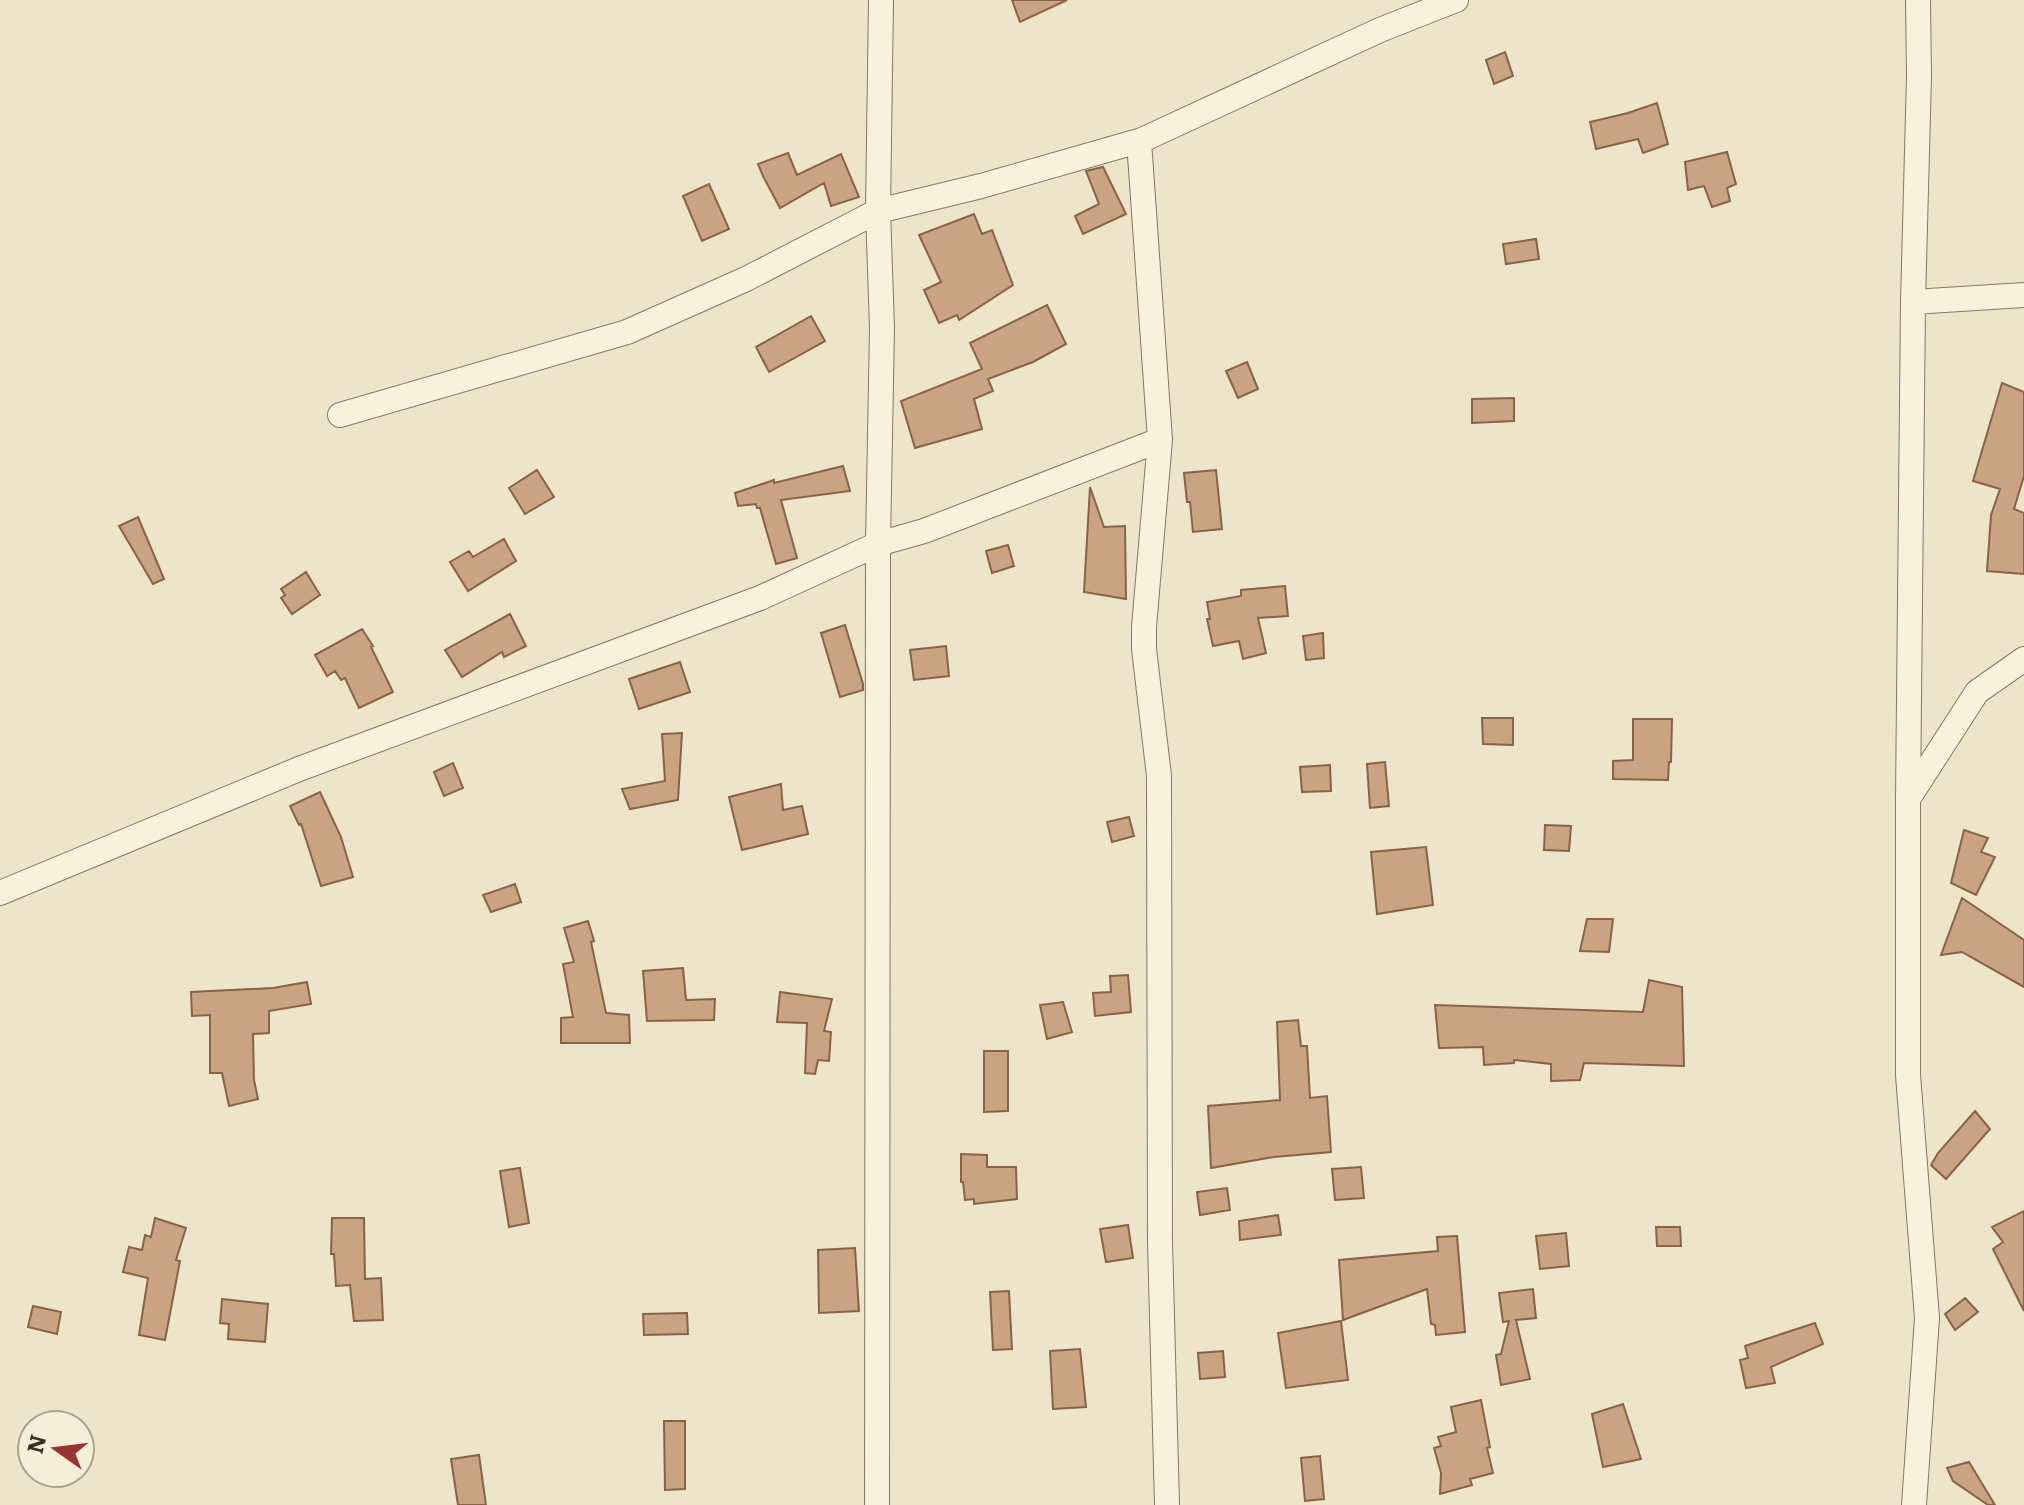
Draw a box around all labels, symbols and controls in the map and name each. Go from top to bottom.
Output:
north arrow [16,1409,96,1489]
text: N [17,1431,53,1457]

